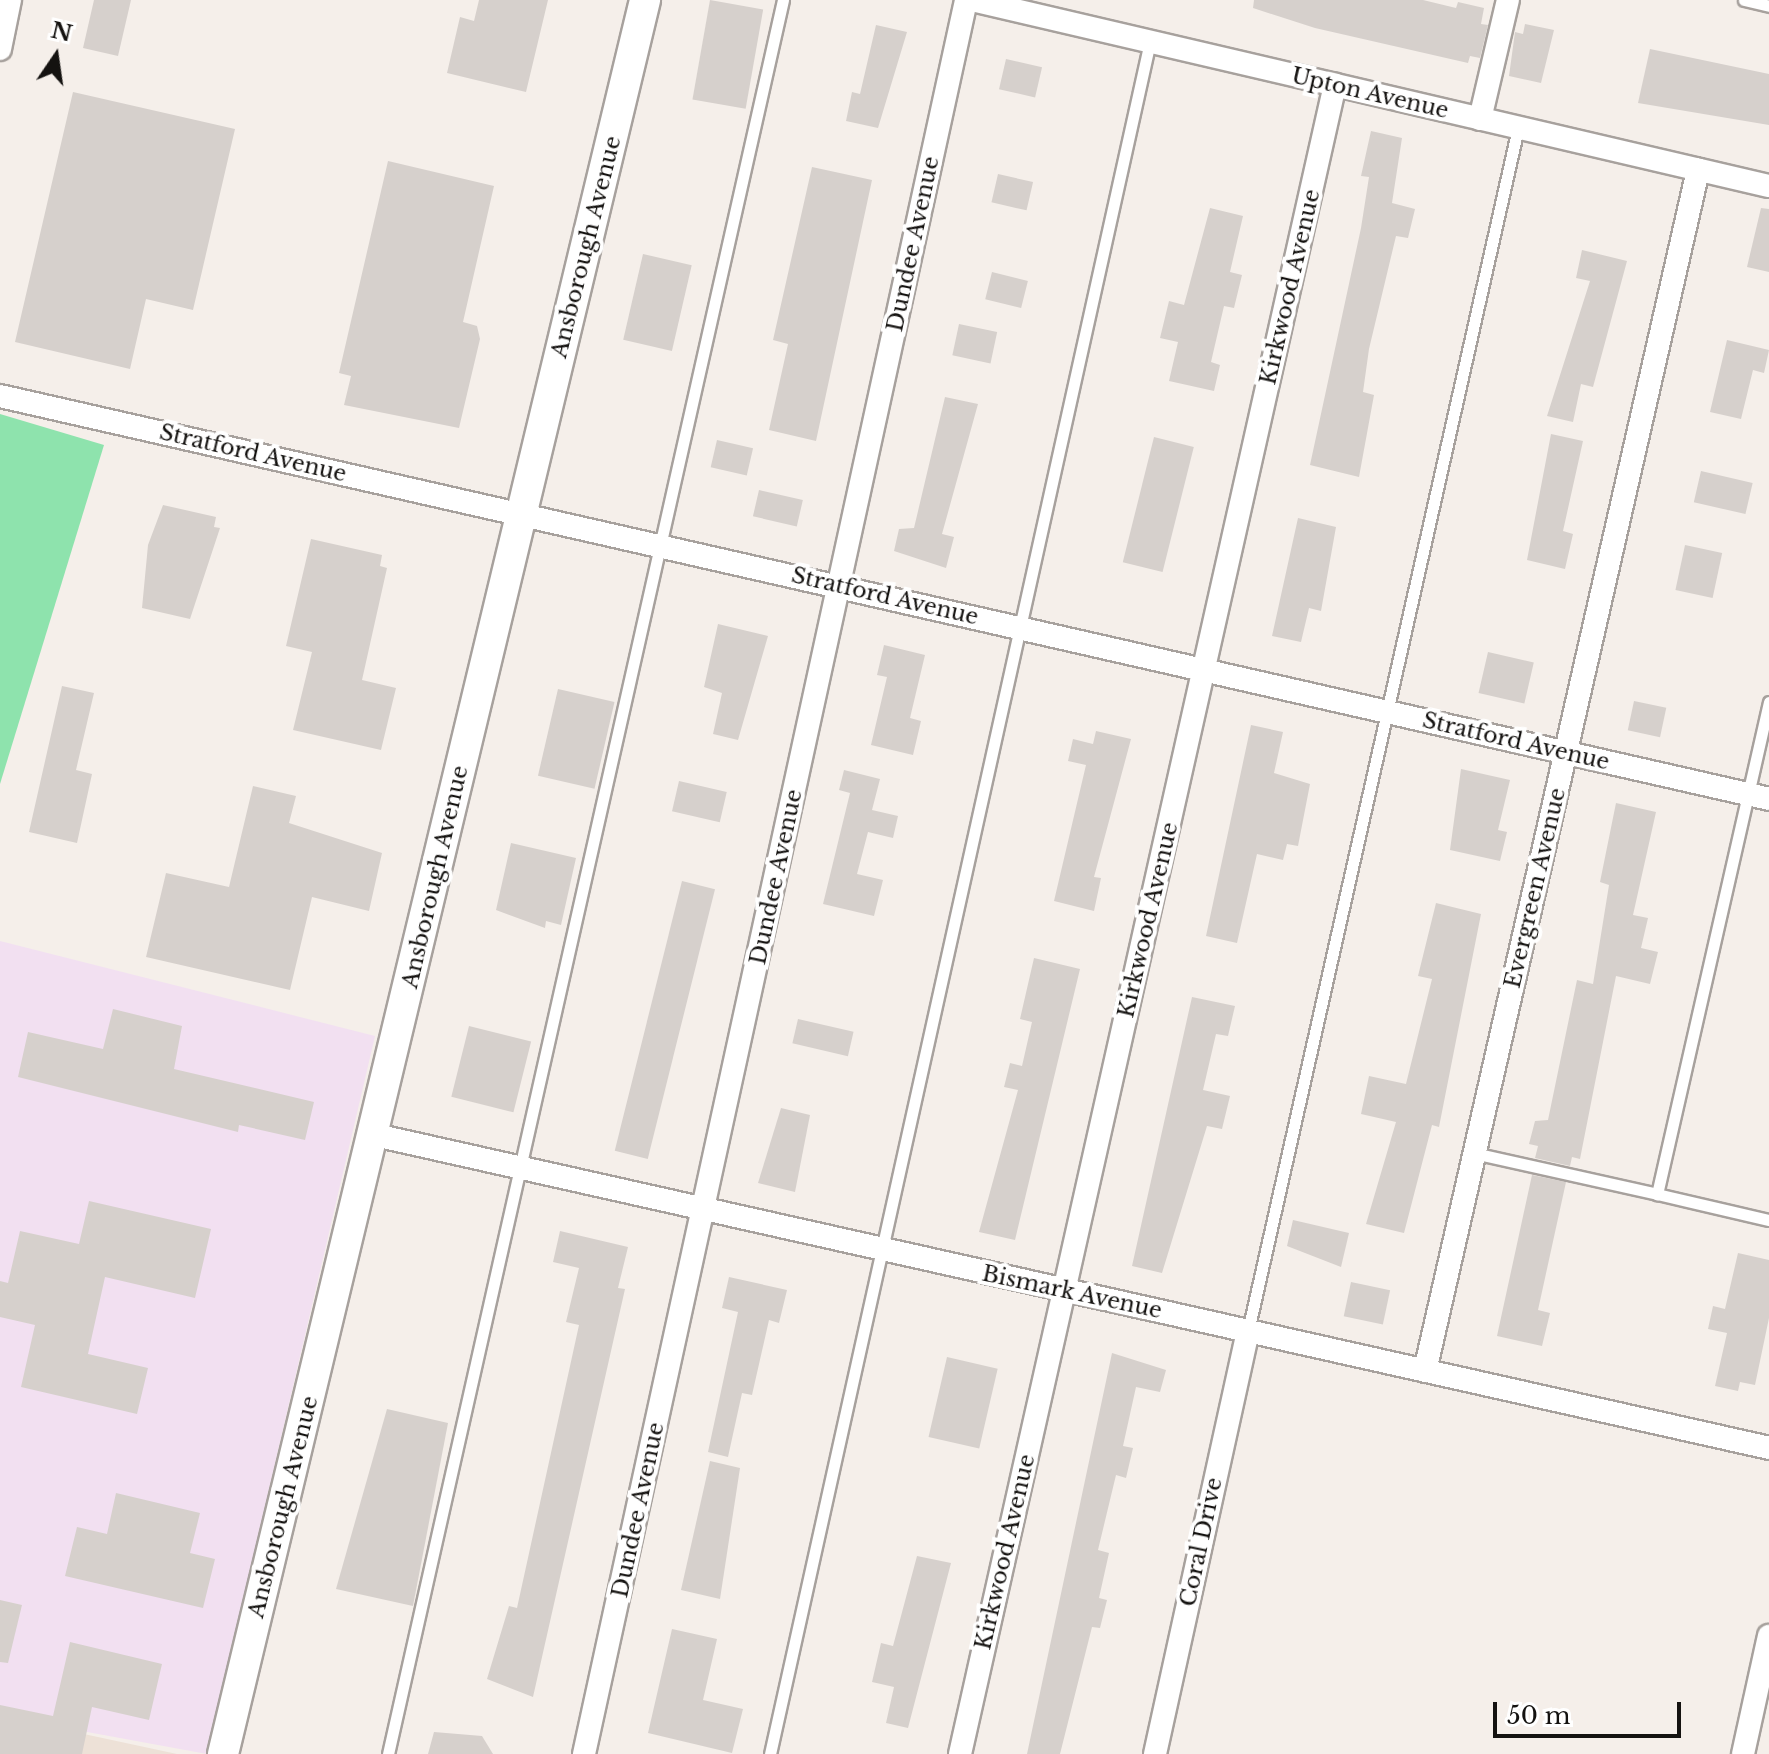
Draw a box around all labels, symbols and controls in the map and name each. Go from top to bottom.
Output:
north arrow [16,16,96,96]
text: N [48,17,75,48]
street label: Upton Avenue [1288,62,1452,124]
street label: Ansborough Avenue [546,133,626,361]
street label: Dundee Avenue [881,153,945,335]
street label: Kirkwood Avenue [1255,186,1325,388]
street label: Stratford Avenue [157,419,349,487]
street label: Stratford Avenue [789,562,981,630]
street label: Stratford Avenue [1420,707,1612,775]
street label: Ansborough Avenue [396,763,474,991]
street label: Evergreen Avenue [1499,785,1571,991]
street label: Dundee Avenue [744,786,808,968]
street label: Kirkwood Avenue [1113,819,1183,1021]
street label: Bismark Avenue [979,1260,1165,1324]
street label: Ansborough Avenue [243,1393,323,1621]
street label: Dundee Avenue [606,1419,670,1601]
street label: Kirkwood Avenue [970,1451,1040,1653]
street label: Coral Drive [1174,1475,1228,1609]
scale bar [1497,1686,1685,1736]
text: 50 m [1507,1701,1570,1730]

